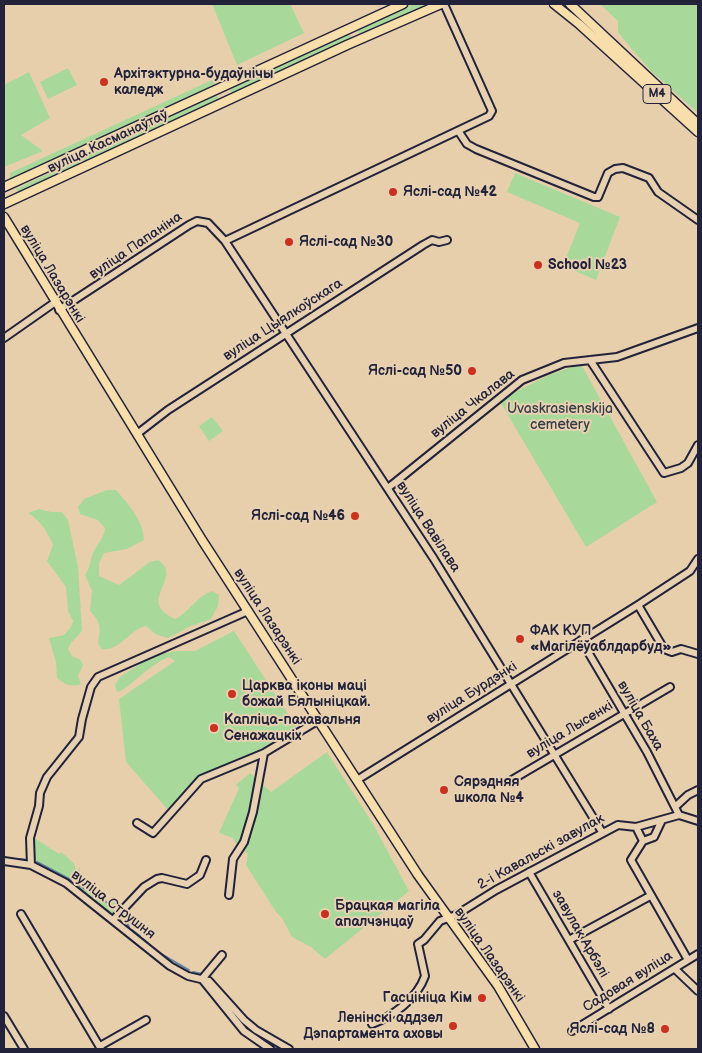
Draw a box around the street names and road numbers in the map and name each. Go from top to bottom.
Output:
road number: М4 [643,85,671,104]
street label: вуліца Касманаўтаў [45,107,171,177]
street label: вуліца Папаніна [86,209,186,283]
street label: вуліца Лазарэнкі [16,222,88,326]
street label: вуліца Цыялкоўскага [220,275,346,365]
street label: вуліца Чкалава [428,366,518,442]
street label: вуліца Вавілава [392,478,464,576]
street label: вуліца Лазарэнкі [230,566,304,668]
street label: вуліца Бурдэнкі [424,658,520,728]
street label: вуліца Баха [613,678,667,754]
street label: вуліца Лысенкі [524,698,616,762]
street label: 2-і Кавальскі завулак [475,810,607,894]
street label: вуліца Струшня [68,867,158,943]
street label: завулак Арбэлі [548,887,612,981]
street label: вуліца Лазарэнкі [450,904,528,1006]
street label: Садовая вуліца [580,948,676,1016]

